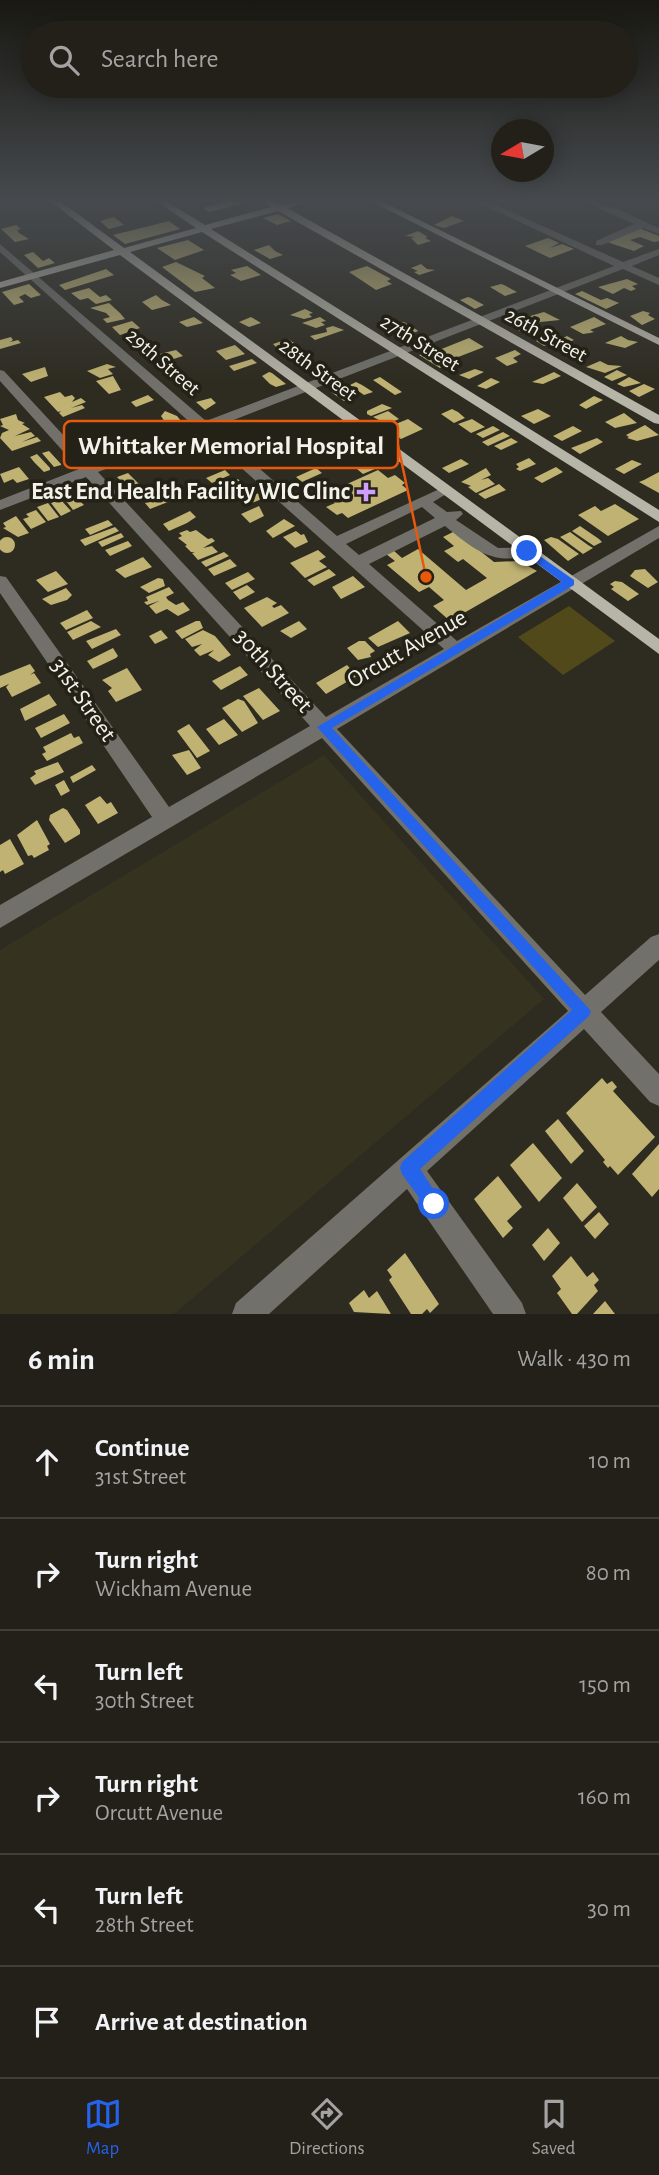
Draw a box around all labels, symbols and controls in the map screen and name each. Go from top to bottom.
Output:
search box [21,21,638,98]
icon: search [45,41,83,79]
text: Search here [101,46,219,72]
north arrow [491,119,554,182]
street label: 26th Street [502,304,591,366]
street label: 27th Street [377,311,463,376]
street label: 29th Street [122,325,204,400]
street label: 28th Street [275,335,361,405]
callout: Whittaker Memorial Hospital [64,421,398,468]
text: Whittaker Memorial Hospital [78,433,384,459]
place label: East End Health Facility WIC Clinc [31,480,350,504]
marker: East End Health Facility WIC Clinc [356,482,376,502]
route end [511,535,542,566]
street label: Orcutt Avenue [343,605,471,693]
street label: 30th Street [230,625,317,718]
street label: 31st Street [46,654,120,746]
route start [418,1188,449,1219]
text: 6 min [28,1345,95,1375]
text: Walk · 430 m [517,1348,631,1371]
text: Continue [95,1435,190,1461]
icon: ahead [28,1443,66,1481]
text: 10 m [589,1450,631,1473]
text: 31st Street [95,1466,186,1489]
text: Turn right [95,1547,198,1573]
icon: right [28,1555,66,1593]
text: 80 m [586,1562,631,1585]
text: Wickham Avenue [95,1578,252,1601]
text: Turn left [95,1659,183,1685]
icon: left [28,1667,66,1705]
text: 150 m [579,1674,631,1697]
text: 30th Street [95,1690,194,1713]
text: Turn right [95,1771,198,1797]
icon: right [28,1779,66,1817]
text: 160 m [578,1786,631,1809]
text: Orcutt Avenue [95,1802,223,1825]
text: Turn left [95,1883,183,1909]
icon: left [28,1891,66,1929]
text: 30 m [587,1898,631,1921]
text: 28th Street [95,1914,194,1937]
icon: arrive [28,2003,66,2041]
text: Arrive at destination [95,2009,308,2035]
tab: Map [84,2095,122,2160]
tab: Directions [289,2095,365,2160]
tab: Saved [532,2095,575,2160]

